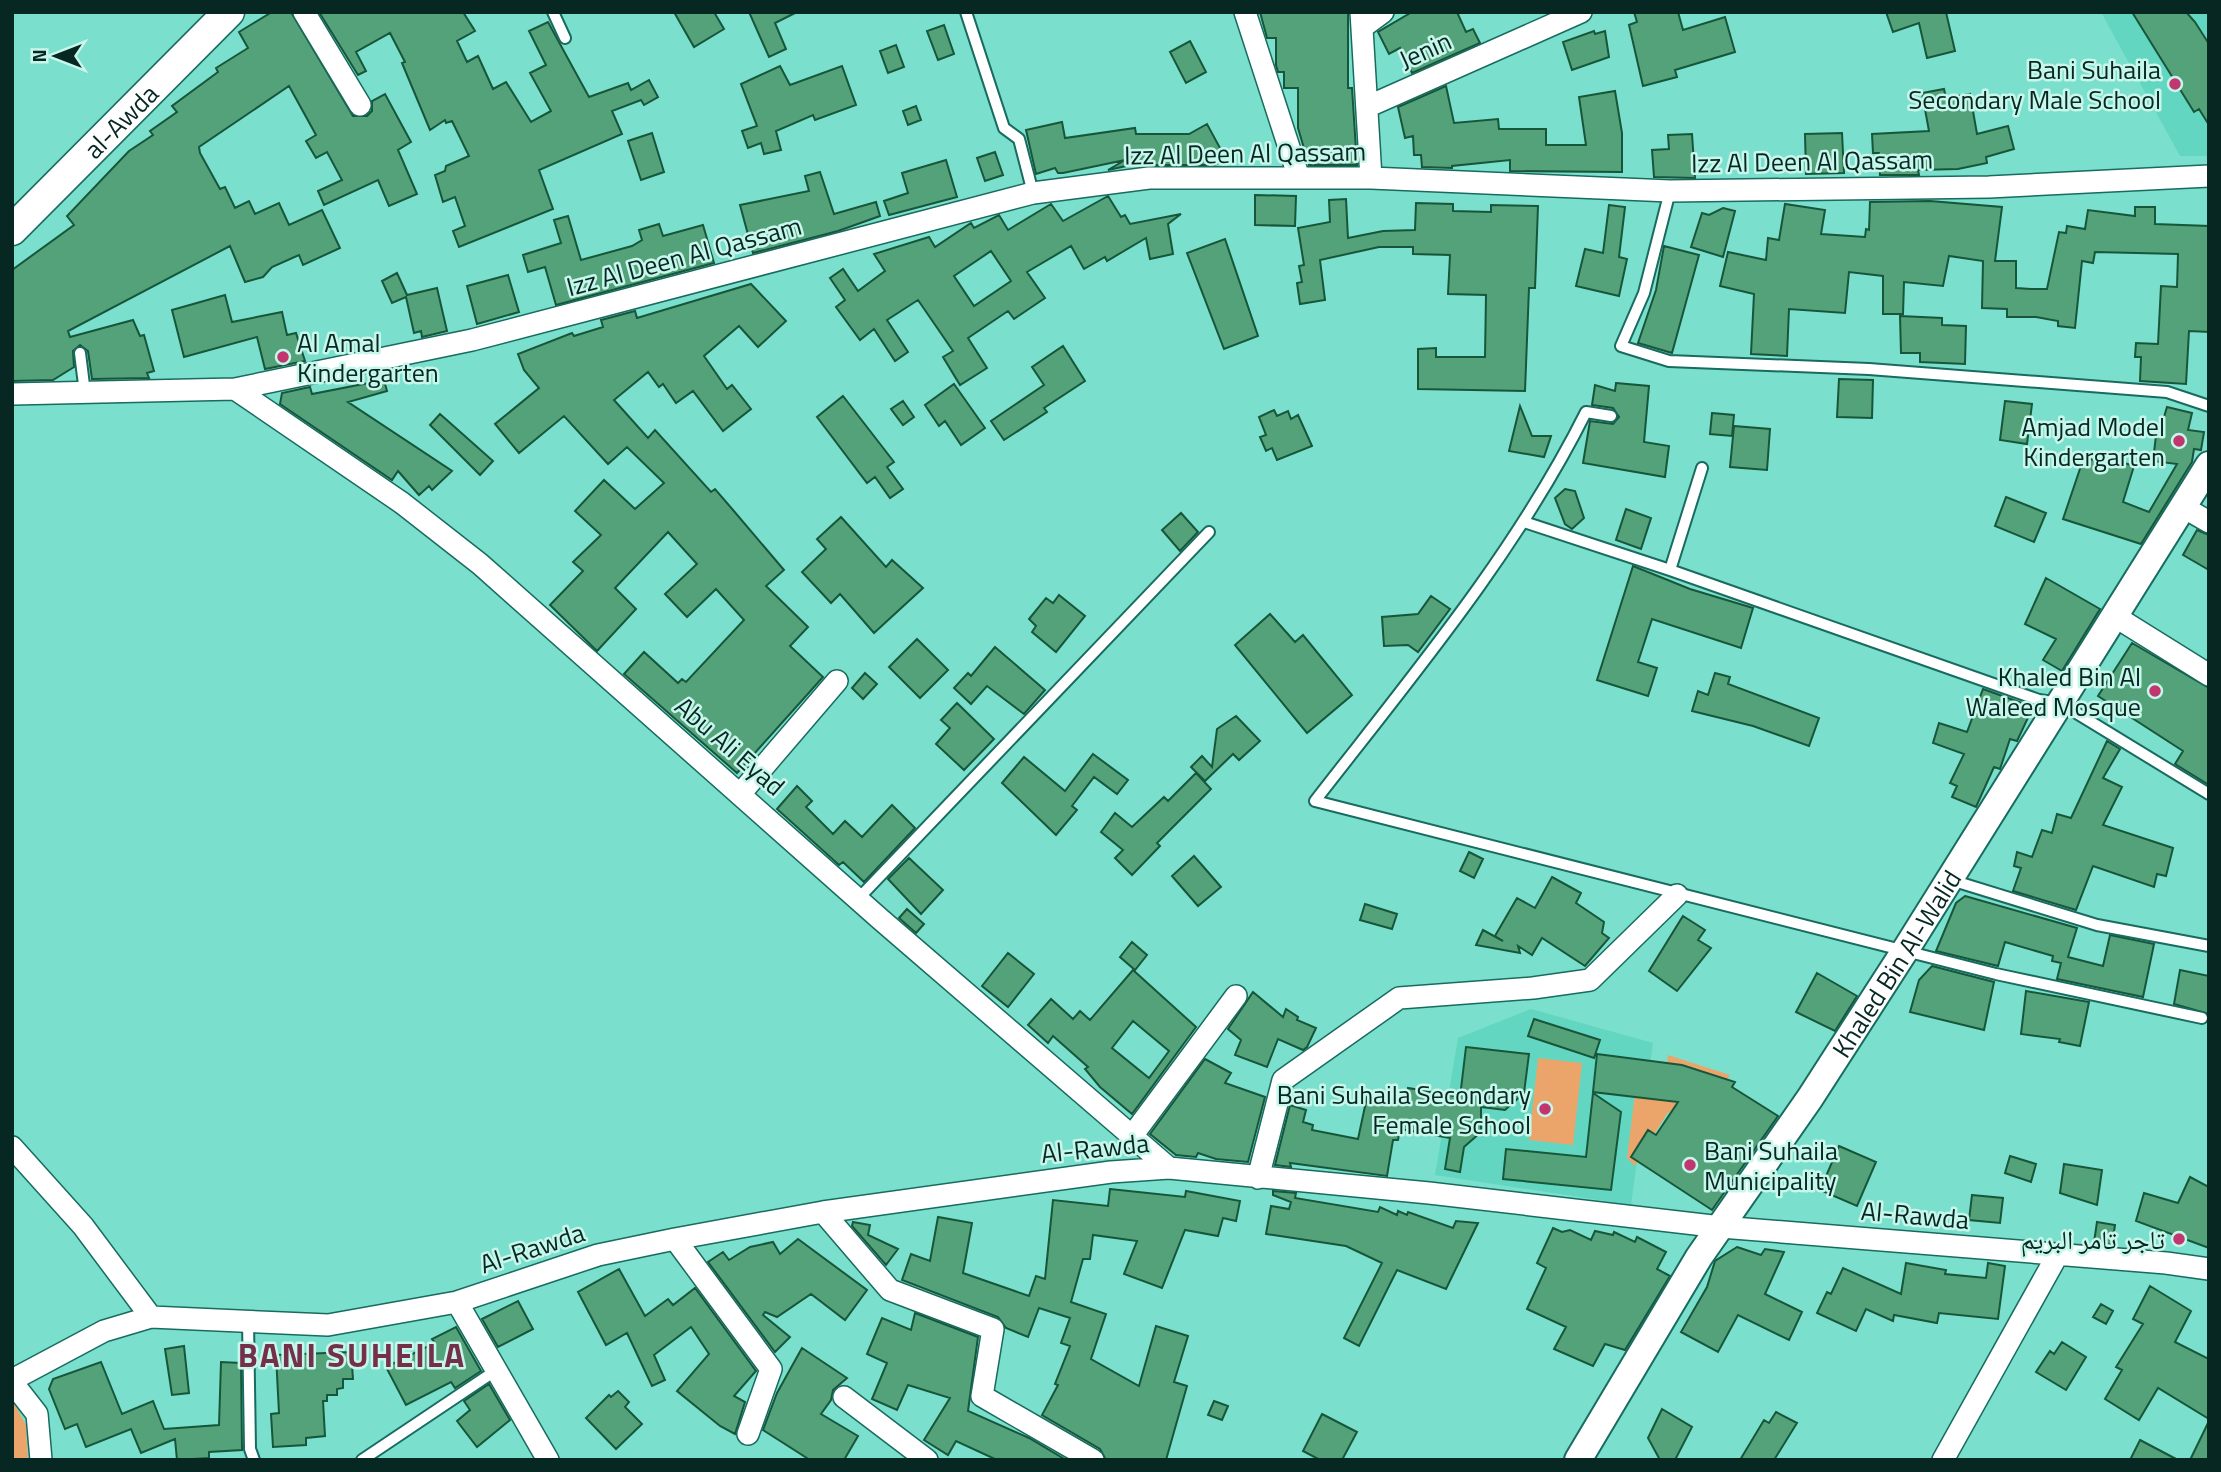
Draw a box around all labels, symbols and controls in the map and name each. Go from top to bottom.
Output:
north arrow [21,21,91,91]
street label: Jenin [1392,21,1458,79]
text: N [24,49,53,63]
place label: Bani Suhaila Secondary Male School [1908,50,2161,119]
street label: al-Awda [74,75,167,167]
marker: Bani Suhaila Secondary Male School [2167,76,2183,92]
street label: Izz Al Deen Al Qassam [1124,131,1366,175]
street label: Izz Al Deen Al Qassam [1691,139,1933,183]
street label: Izz Al Deen Al Qassam [562,206,806,306]
place label: Al Amal Kindergarten [297,323,439,392]
marker: Al Amal Kindergarten [275,349,291,365]
place label: Amjad Model Kindergarten [2021,407,2165,476]
marker: Amjad Model Kindergarten [2171,433,2187,449]
place label: Khaled Bin Al Waleed Mosque [1965,657,2141,726]
marker: Khaled Bin Al Waleed Mosque [2147,683,2163,699]
street label: Abu Ali Eyad [666,687,794,805]
street label: Khaled Bin Al-Walid [1822,862,1970,1065]
place label: Bani Suhaila Secondary Female School [1277,1075,1531,1144]
marker: Bani Suhaila Secondary Female School [1537,1101,1553,1117]
street label: Al-Rawda [1039,1123,1151,1173]
place label: Bani Suhaila Municipality [1704,1131,1838,1200]
marker: Bani Suhaila Municipality [1682,1157,1698,1173]
street label: Al-Rawda [1859,1191,1971,1239]
street label: Al-Rawda [474,1213,590,1283]
place label: تاجر تامر البريم [2021,1220,2165,1259]
marker: تاجر تامر البريم [2171,1231,2187,1247]
district label: BANI SUHEILA [238,1330,466,1380]

